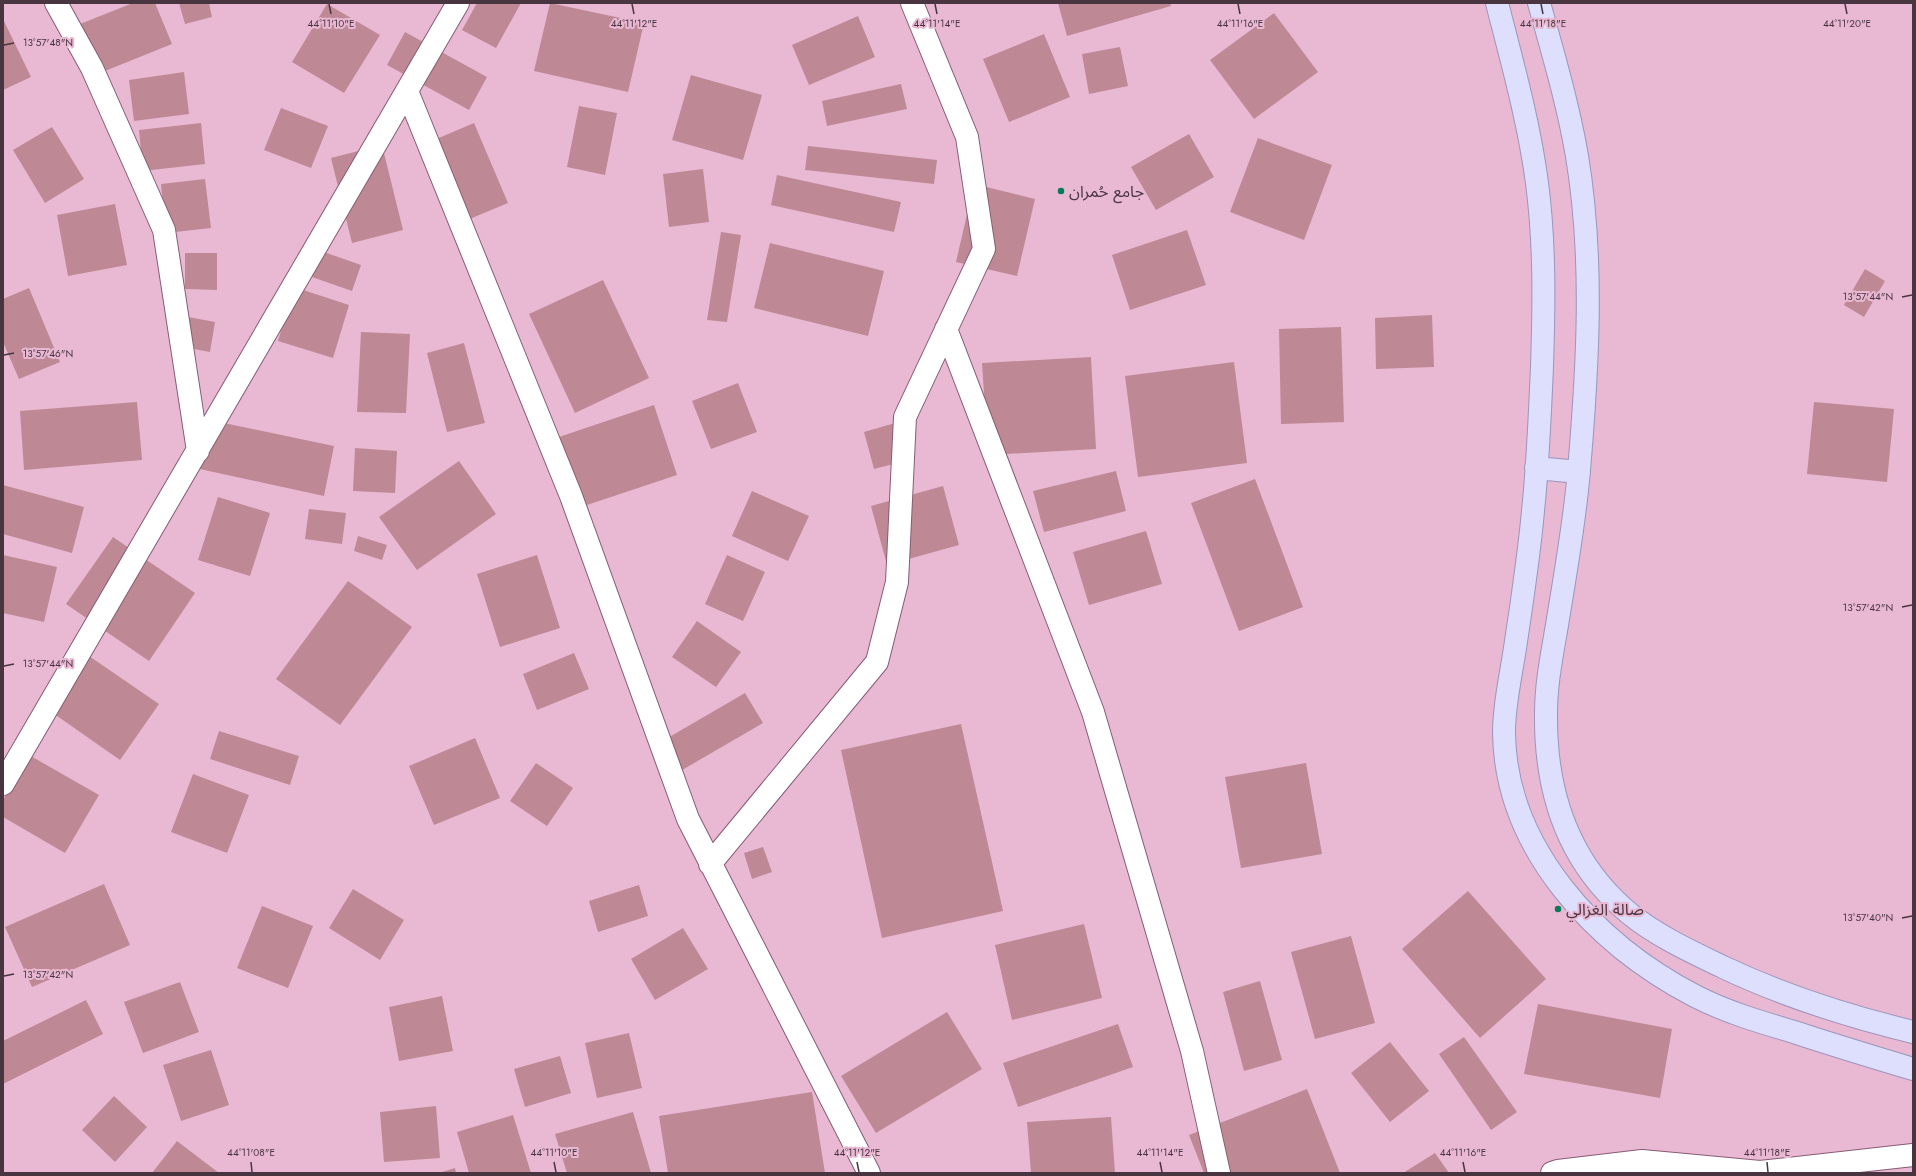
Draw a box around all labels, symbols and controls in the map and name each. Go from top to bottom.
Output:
text: 44°11'10"E [308,16,354,31]
text: 44°11'12"E [611,16,657,31]
text: 44°11'14"E [914,16,960,31]
text: 44°11'16"E [1217,16,1263,31]
text: 44°11'18"E [1520,16,1566,31]
text: 44°11'20"E [1823,16,1871,31]
text: 13°57'48"N [23,35,73,50]
place label: جامع حُمران [1069,180,1144,204]
marker: جامع حُمران [1056,186,1066,196]
text: 13°57'44"N [1843,289,1893,304]
text: 13°57'46"N [23,346,73,361]
text: 13°57'42"N [1843,600,1893,615]
text: 13°57'44"N [23,656,73,671]
place label: صالة الغزالي [1566,898,1644,922]
marker: صالة الغزالي [1553,904,1563,914]
text: 13°57'40"N [1843,910,1893,925]
text: 13°57'42"N [23,967,73,982]
text: 44°11'08"E [227,1145,275,1160]
text: 44°11'10"E [531,1145,577,1160]
text: 44°11'12"E [834,1145,880,1160]
text: 44°11'14"E [1137,1145,1183,1160]
text: 44°11'16"E [1440,1145,1486,1160]
text: 44°11'18"E [1744,1145,1790,1160]

